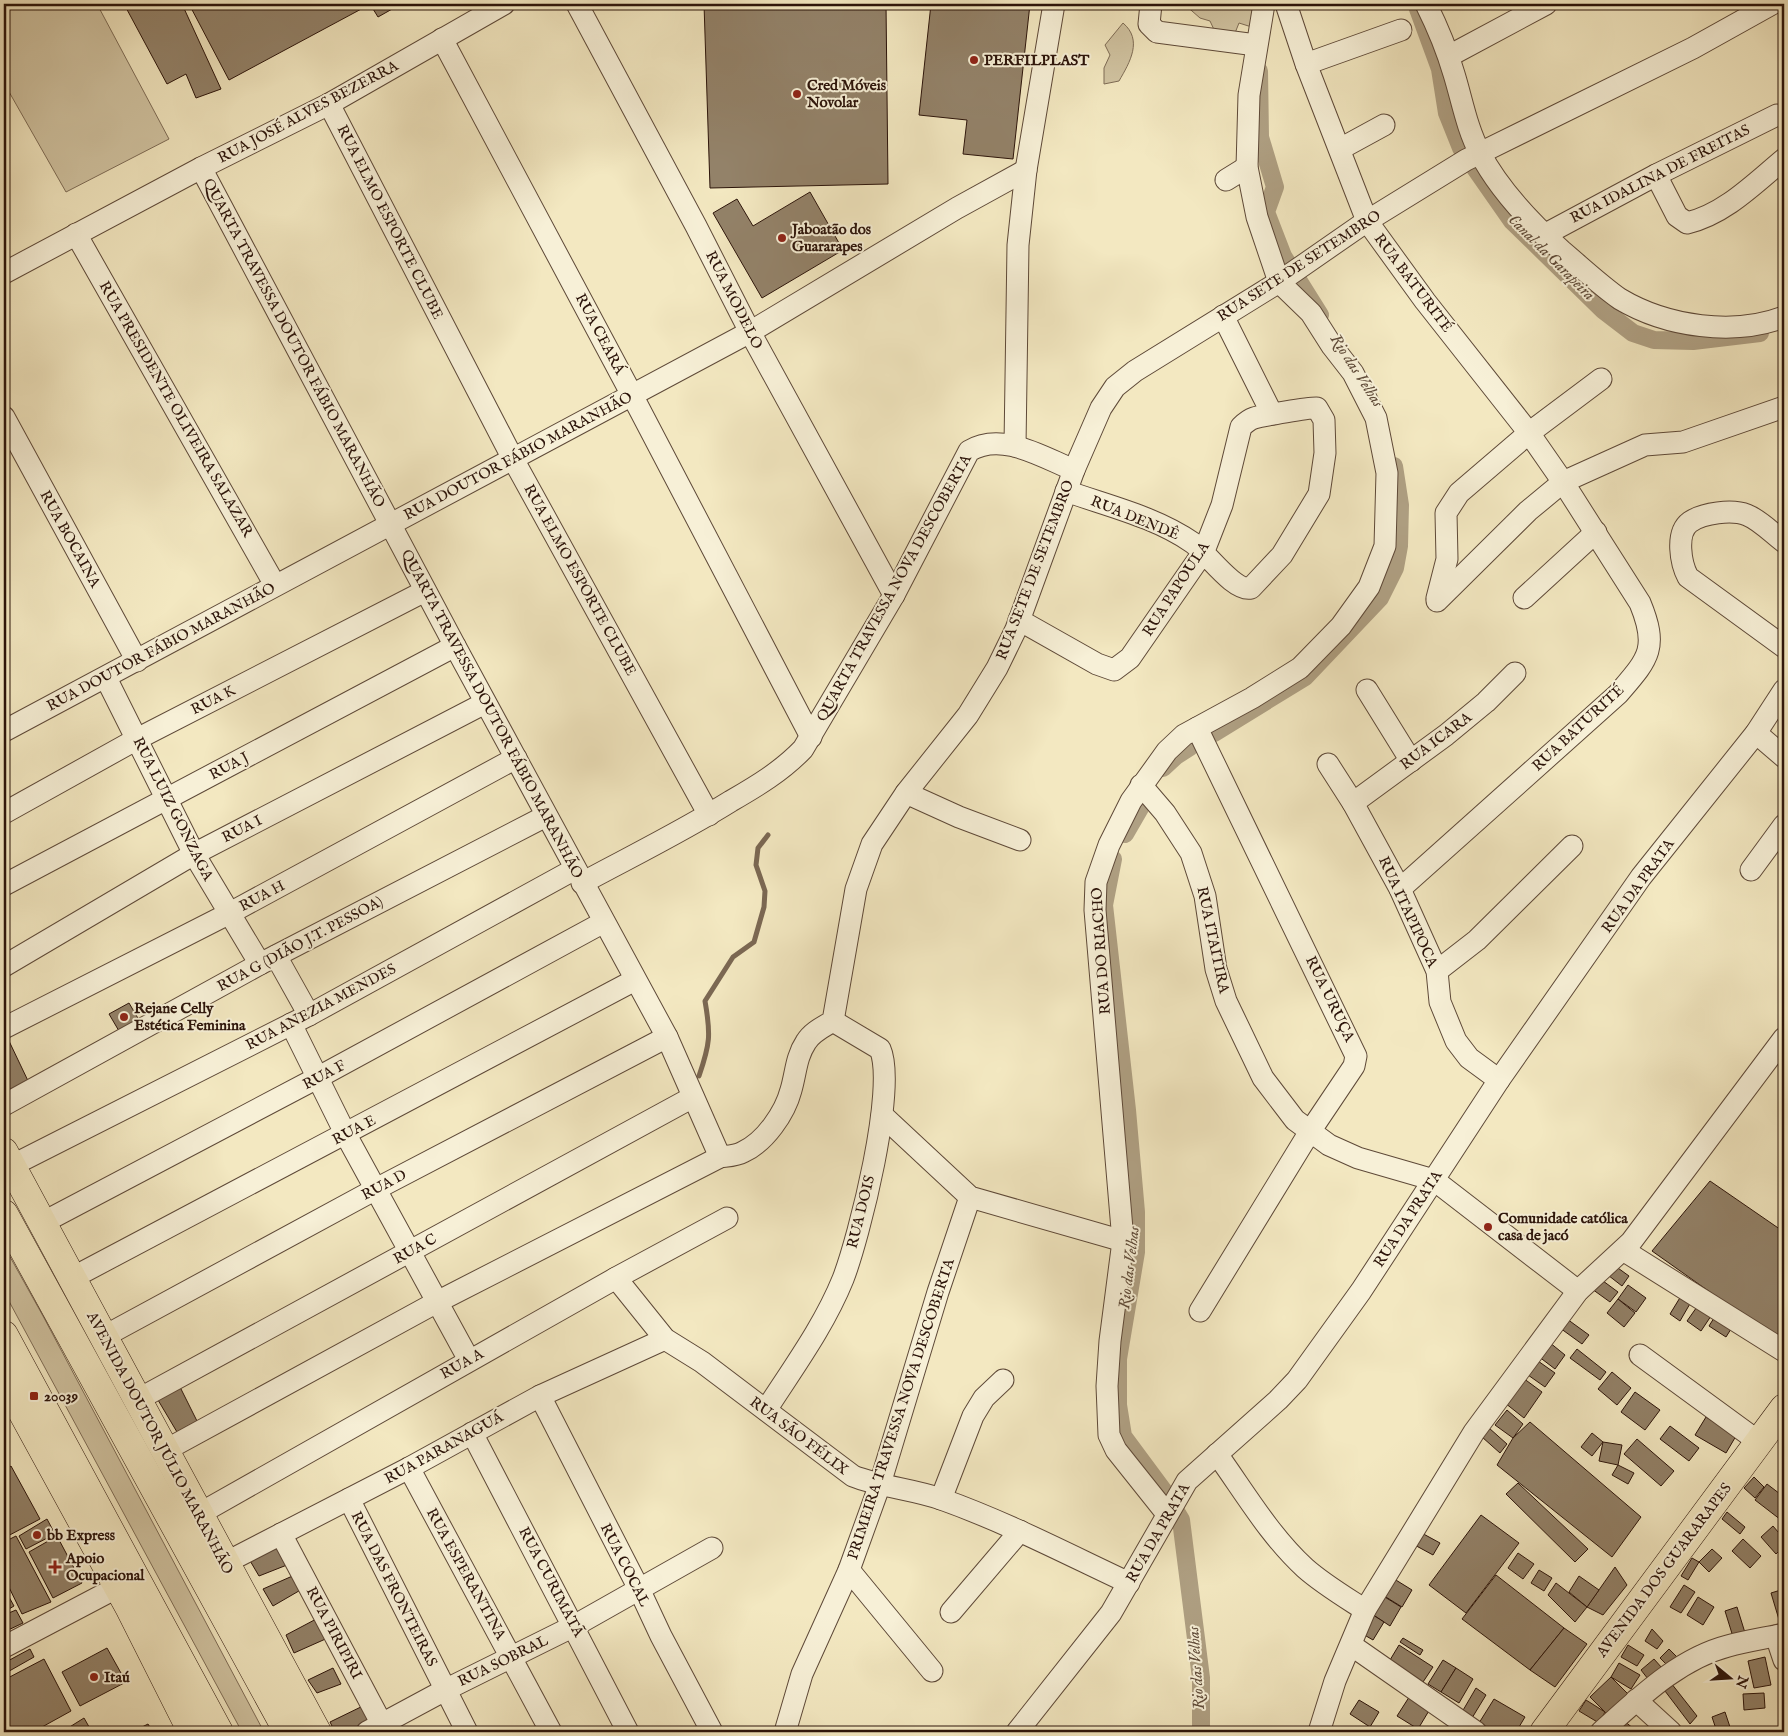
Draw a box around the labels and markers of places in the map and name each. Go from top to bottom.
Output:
place label: PERFILPLAST [984,51,1090,70]
marker: PERFILPLAST [968,54,980,66]
place label: Cred Móveis Novolar [806,76,887,112]
marker: Cred Móveis Novolar [791,88,803,100]
place label: Jaboatão dos Guararapes [790,220,872,256]
marker: Jaboatão dos Guararapes [776,232,788,244]
place label: Rejane Celly Estética Feminina [134,999,246,1035]
marker: Rejane Celly Estética Feminina [118,1011,130,1023]
place label: Comunidade católica casa de jacó [1498,1209,1628,1245]
marker: Comunidade católica casa de jacó [1482,1221,1494,1233]
place label: 20039 [44,1387,78,1406]
marker: 20039 [28,1390,40,1402]
place label: bb Express [46,1526,116,1545]
marker: bb Express [31,1529,43,1541]
place label: Apoio Ocupacional [65,1549,145,1585]
marker: Apoio Ocupacional [48,1560,62,1574]
place label: Itaú [104,1668,130,1687]
marker: Itaú [88,1671,100,1683]

